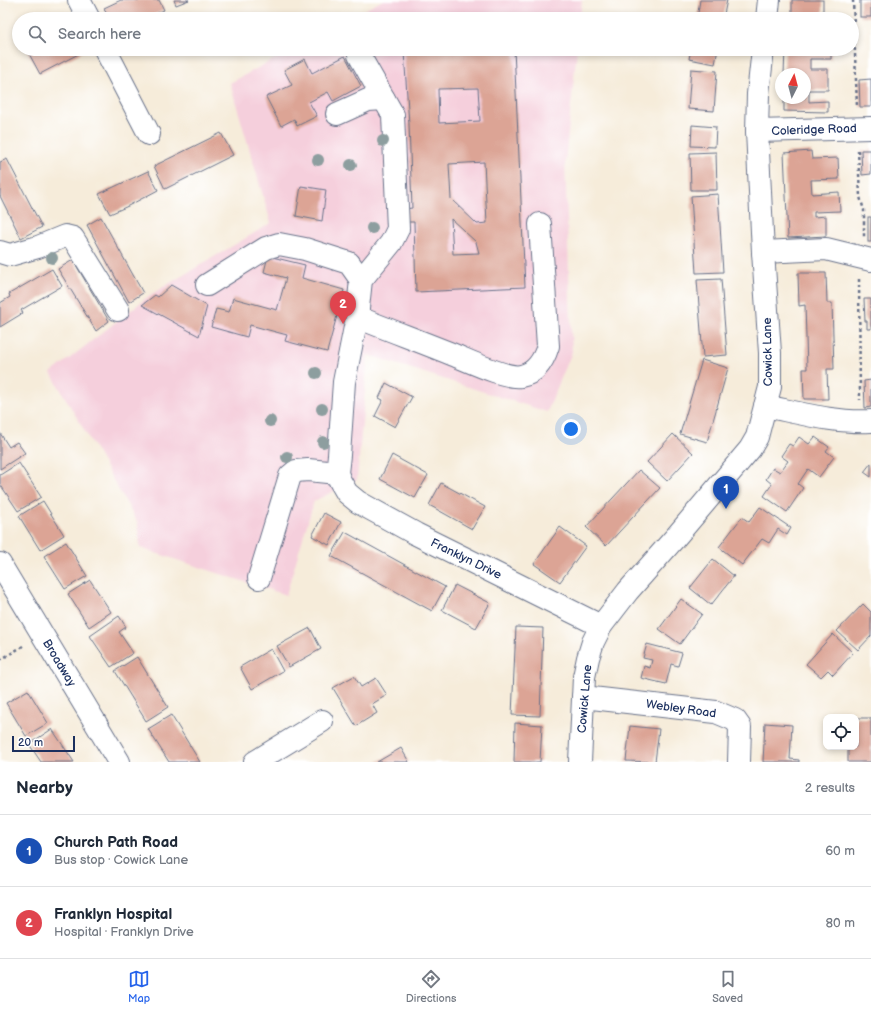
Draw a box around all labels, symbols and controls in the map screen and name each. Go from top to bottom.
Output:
search box [12,12,859,56]
icon: search [26,23,48,45]
text: Search here [58,25,141,44]
north arrow [775,68,811,104]
street label: Coleridge Road [771,121,857,139]
pin: 2 [330,291,356,324]
street label: Cowick Lane [760,317,776,387]
your location [561,419,581,439]
pin: 1 [713,476,739,509]
street label: Franklyn Drive [428,535,504,583]
street label: Broadway [39,637,79,690]
street label: Cowick Lane [575,664,595,734]
street label: Webley Road [645,697,717,721]
map controls [823,714,859,750]
button: locate [823,714,859,750]
scale bar [12,734,75,753]
text: 20 m [18,736,43,749]
text: Nearby [16,778,73,798]
text: 2 results [805,780,855,796]
text: Church Path Road [54,833,178,852]
text: 1 [26,843,32,859]
text: 60 m [825,843,855,859]
text: Bus stop · Cowick Lane [54,852,188,868]
text: Franklyn Hospital [54,905,172,924]
text: 2 [25,915,33,931]
text: 80 m [826,915,855,931]
text: Hospital · Franklyn Drive [54,924,194,940]
tab: Map [128,968,150,1005]
tab: Directions [406,968,456,1005]
tab: Saved [712,968,743,1005]

